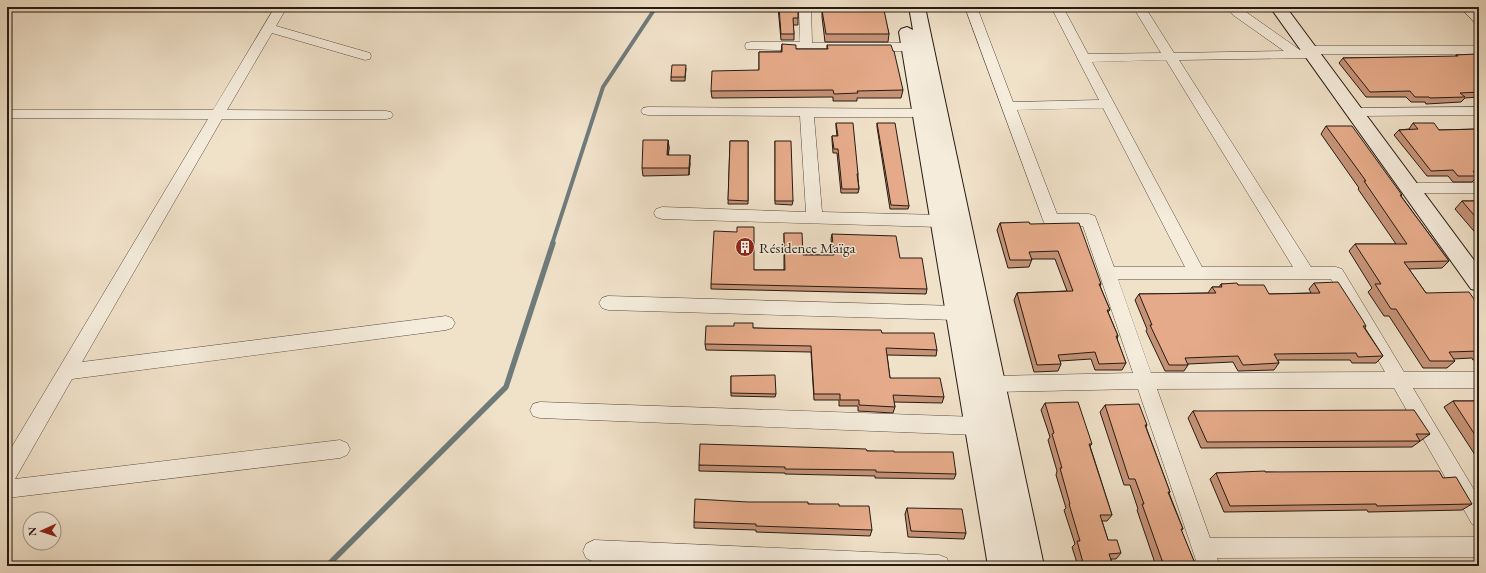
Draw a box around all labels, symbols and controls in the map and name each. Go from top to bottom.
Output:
building icon: Résidence Maïga [734,236,756,258]
place label: Résidence Maïga [759,238,855,257]
north arrow [22,511,62,551]
text: N [25,527,39,536]

